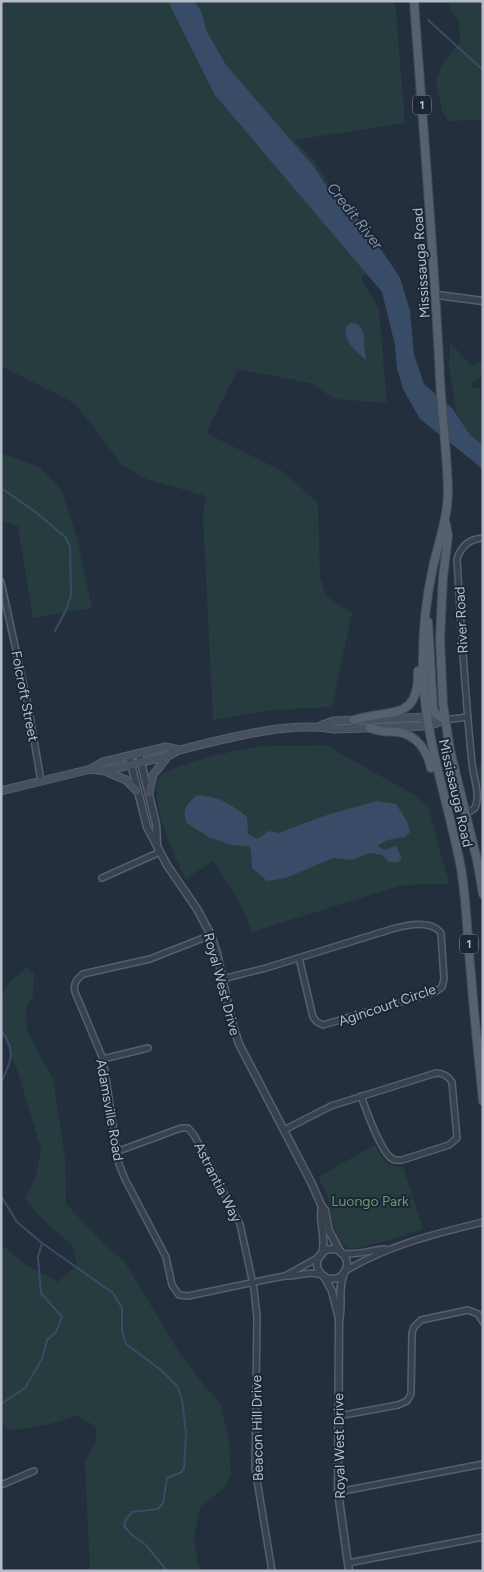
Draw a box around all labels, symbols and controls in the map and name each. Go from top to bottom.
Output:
road number: 1 [413,96,431,114]
water label: Credit River [323,179,387,254]
street label: Mississauga Road [409,207,434,319]
street label: River Road [451,586,472,654]
street label: Folcroft Street [7,649,42,743]
street label: Mississauga Road [435,737,476,849]
street label: Royal West Drive [200,931,244,1038]
road number: 1 [460,934,478,954]
street label: Agincourt Circle [336,981,438,1030]
street label: Adamsville Road [92,1058,127,1162]
street label: Astrantia Way [190,1139,245,1226]
park label: Luongo Park [331,1193,409,1210]
street label: Beacon Hill Drive [248,1374,267,1481]
street label: Royal West Drive [330,1393,349,1499]

